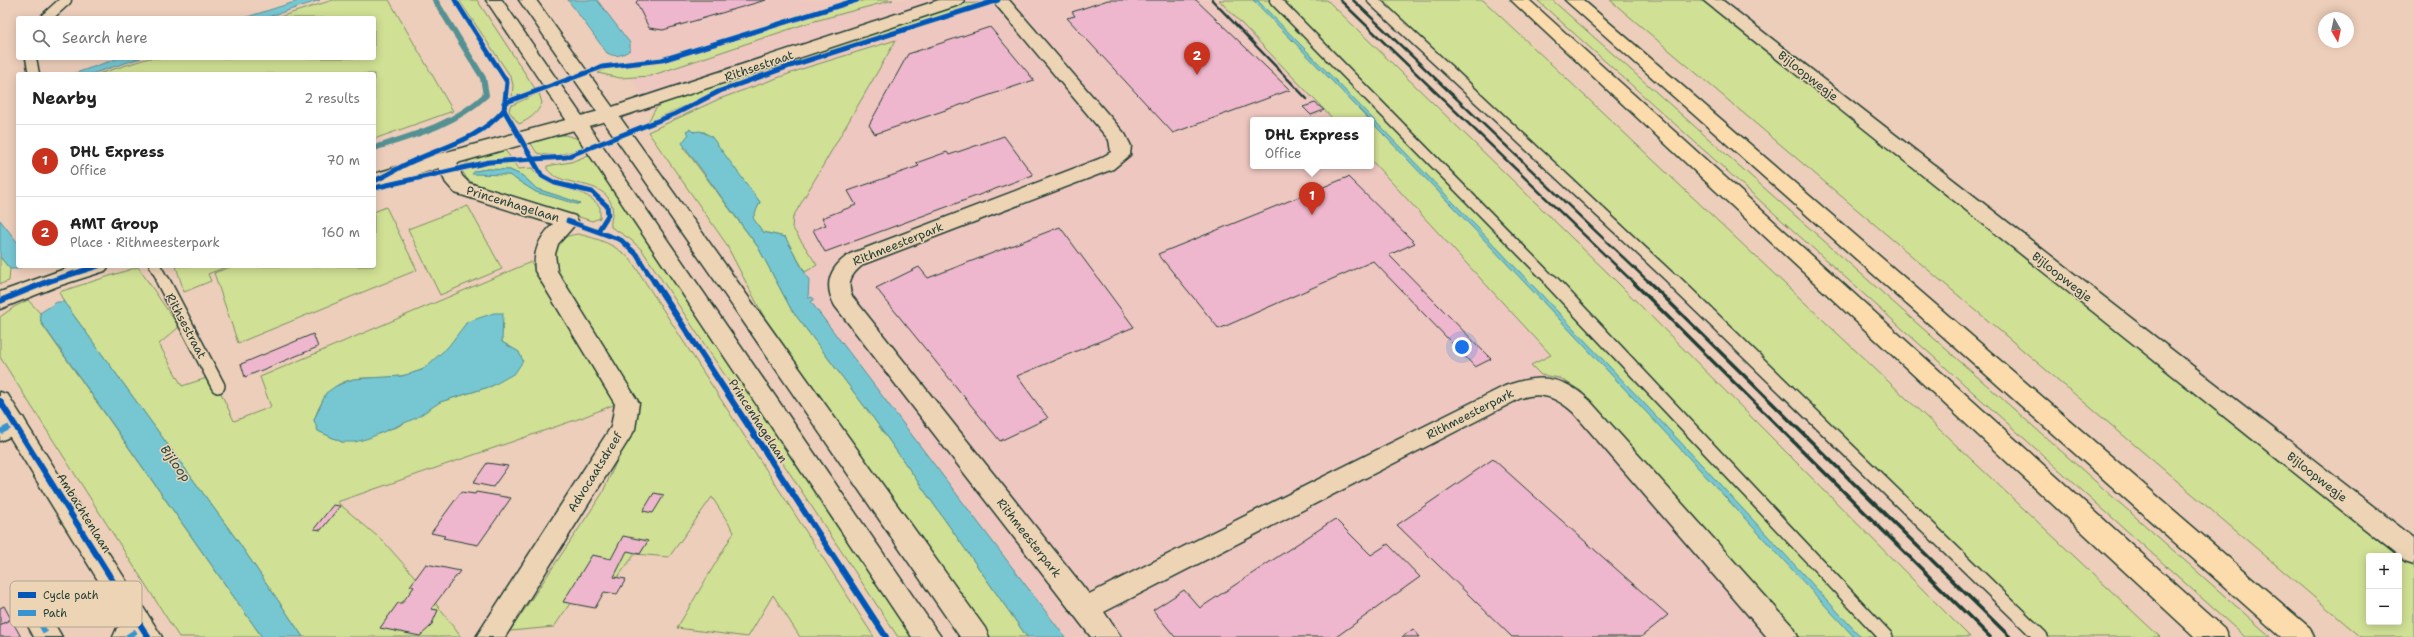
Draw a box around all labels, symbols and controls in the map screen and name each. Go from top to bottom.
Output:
north arrow [2318,12,2354,48]
search box [16,16,376,60]
icon: search [30,27,52,49]
text: Search here [62,28,148,48]
pin: 2 [1184,42,1210,75]
street label: Rithsestraat [722,47,796,85]
street label: Bijloopwegje [1774,47,1842,105]
text: Nearby [32,87,97,109]
text: 2 results [304,90,360,107]
popup [1250,117,1374,169]
text: DHL Express [1265,125,1359,145]
text: DHL Express [70,142,165,162]
text: Office [1265,145,1301,162]
text: 1 [42,152,48,169]
text: 70 m [326,152,360,169]
text: Office [70,162,107,179]
street label: Princenhagelaan [464,182,562,226]
pin: 1 [1299,182,1325,215]
text: AMT Group [70,214,159,234]
street label: Rithmeesterpark [850,219,946,269]
text: 2 [40,224,50,241]
text: 160 m [322,224,360,241]
text: Place · Rithmeesterpark [70,234,220,251]
street label: Bijloopwegje [2028,248,2096,306]
street label: Rithsestraat [162,290,210,362]
your location [1452,337,1472,357]
street label: Princenhagelaan [725,376,791,466]
street label: Rithmeesterpark [1423,385,1517,443]
street label: Advocaatsdreef [564,428,626,515]
water label: Bijloop [156,441,195,485]
street label: Bijloopwegje [2283,448,2351,506]
street label: Ambachtenlaan [53,470,115,556]
street label: Rithmeesterpark [993,495,1065,581]
map controls [2366,553,2402,625]
button: + [2366,553,2402,589]
legend [10,581,142,627]
text: Cycle path [43,588,99,603]
button: − [2366,589,2402,625]
text: Path [43,606,67,621]

